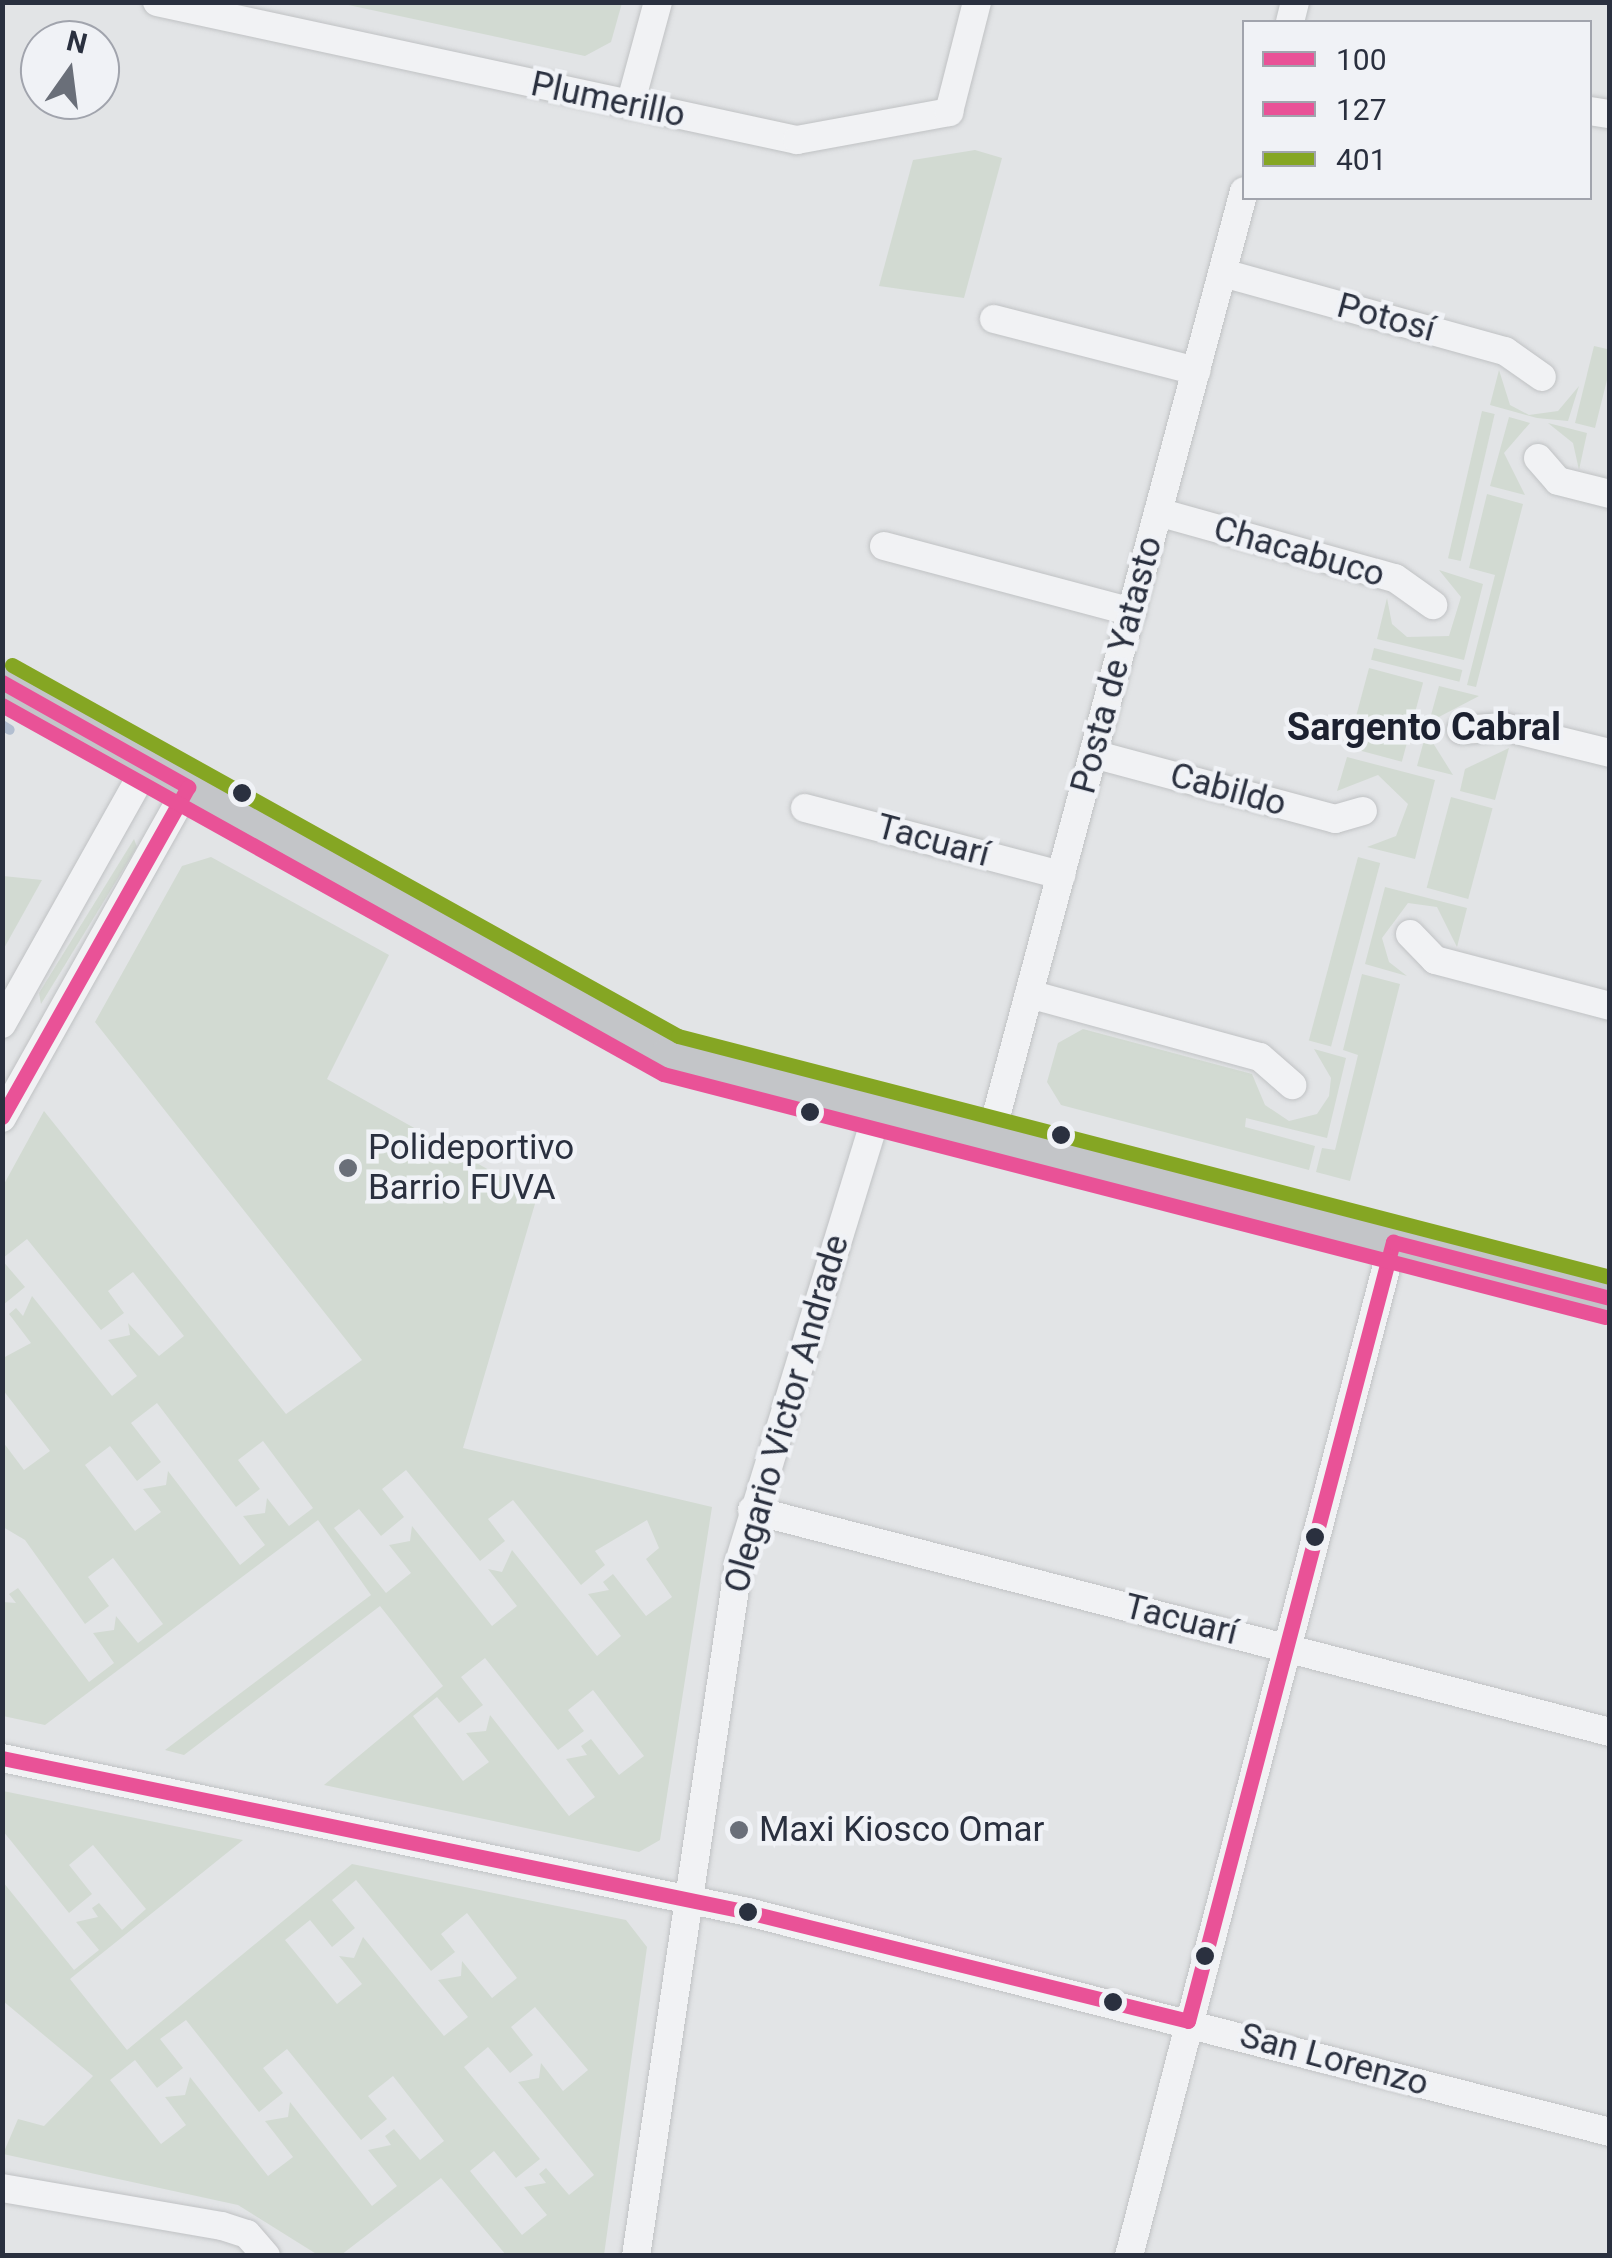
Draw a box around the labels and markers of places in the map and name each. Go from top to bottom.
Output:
unlabelled marker [232,783,252,803]
unlabelled marker [800,1102,820,1122]
unlabelled marker [1051,1125,1071,1145]
place label: Polideportivo Barrio FUVA [368,1127,574,1209]
marker: Polideportivo Barrio FUVA [337,1157,359,1179]
unlabelled marker [1305,1527,1325,1547]
place label: Maxi Kiosco Omar [759,1809,1044,1851]
marker: Maxi Kiosco Omar [728,1819,750,1841]
unlabelled marker [738,1902,758,1922]
unlabelled marker [1195,1946,1215,1966]
unlabelled marker [1103,1992,1123,2012]

